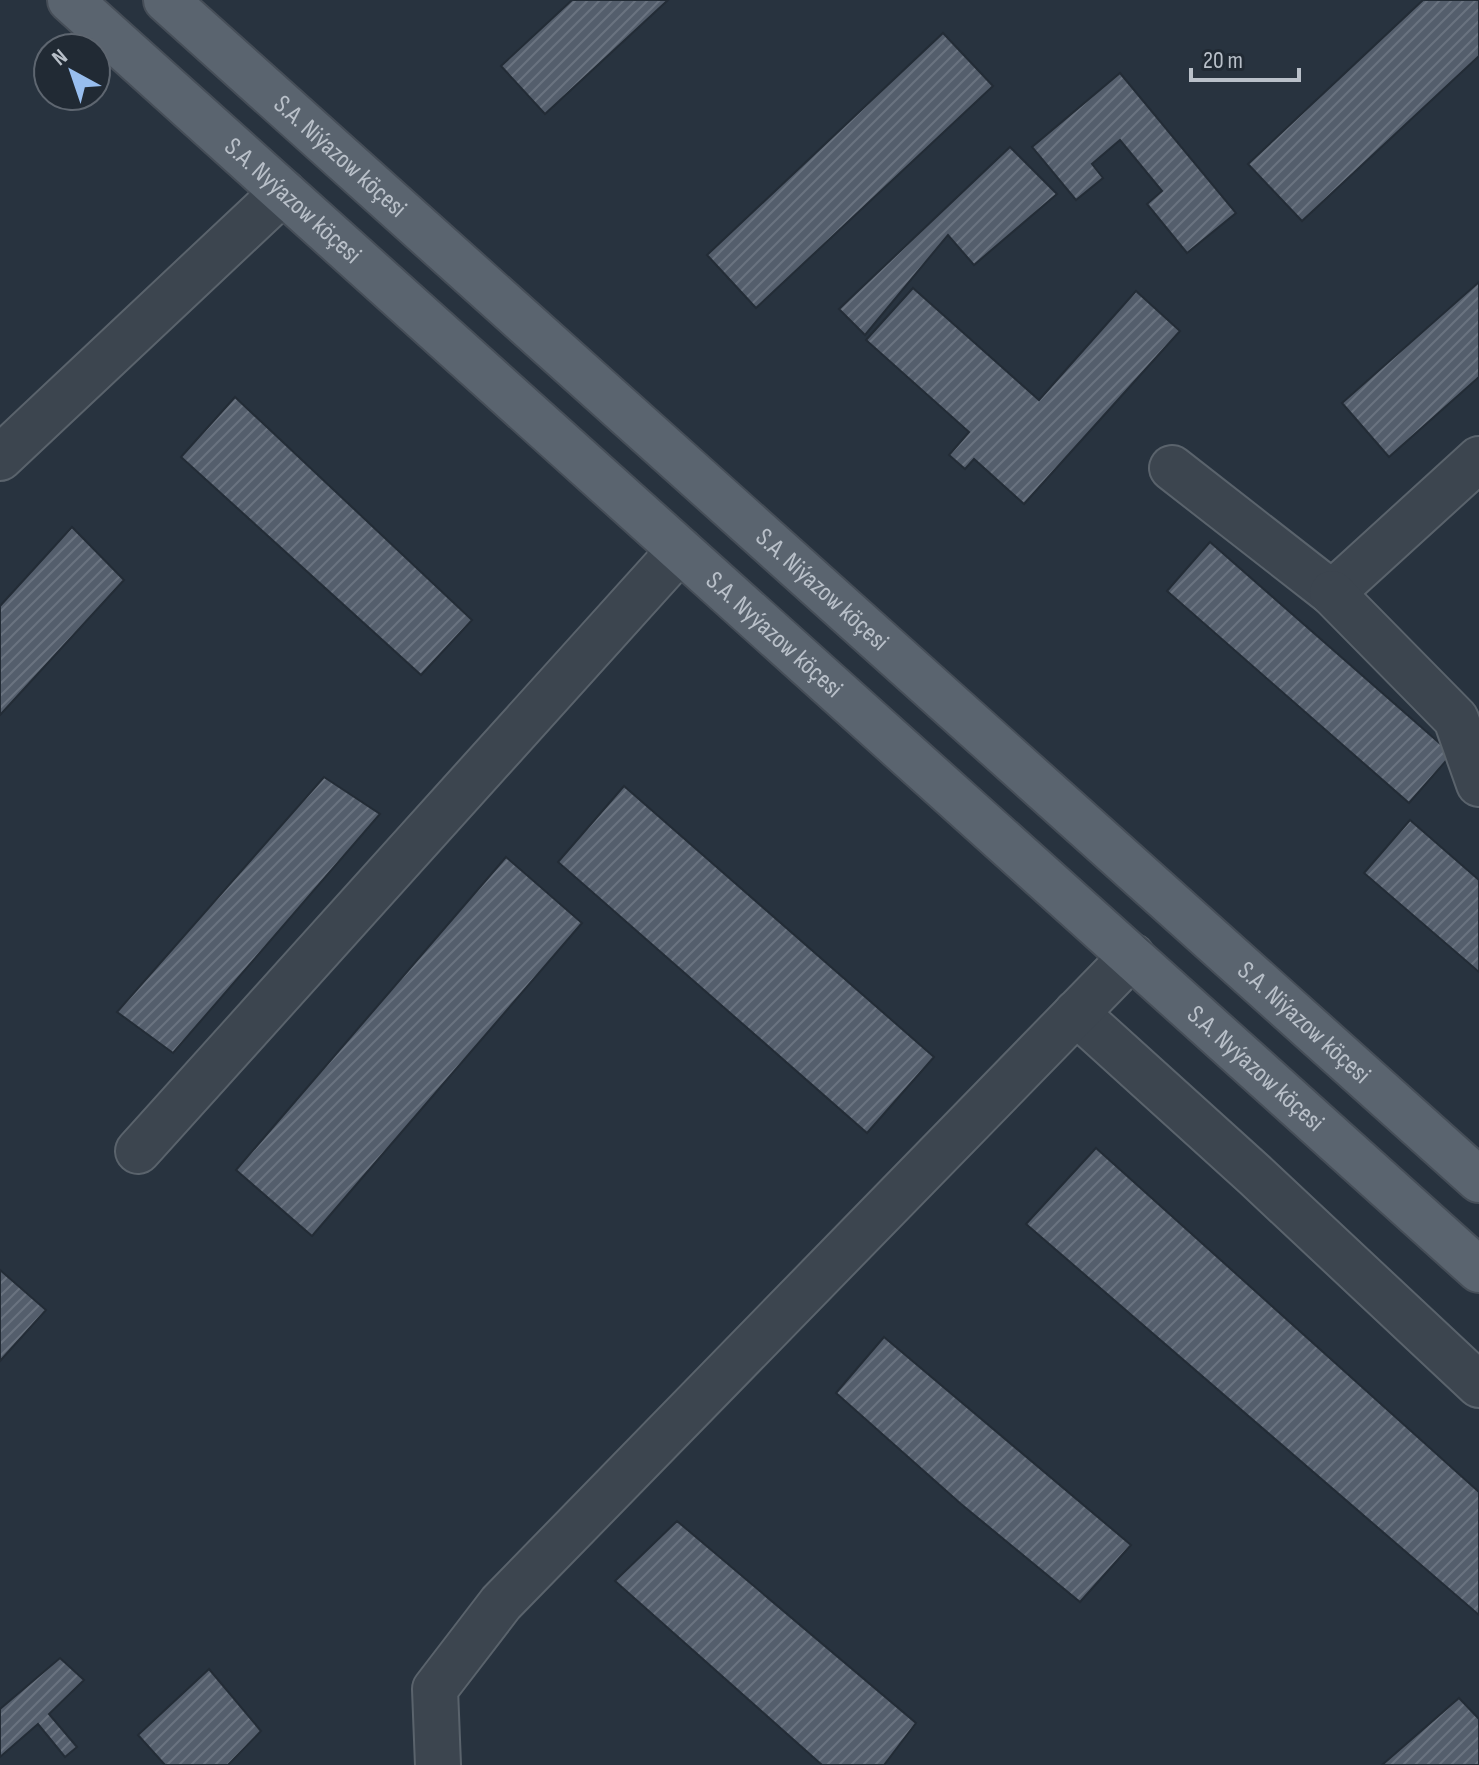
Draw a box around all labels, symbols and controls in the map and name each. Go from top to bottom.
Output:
north arrow [32,32,112,112]
scale bar [1191,32,1299,82]
text: N [47,44,73,72]
text: 20 m [1203,46,1243,75]
street label: S.A. Niýazow köçesi [267,89,413,224]
street label: S.A. Nyýazow köçesi [218,131,368,270]
street label: S.A. Niýazow köçesi [749,522,895,657]
street label: S.A. Nyýazow köçesi [699,565,849,704]
street label: S.A. Niýazow köçesi [1231,955,1377,1090]
street label: S.A. Nyýazow köçesi [1181,999,1330,1138]

